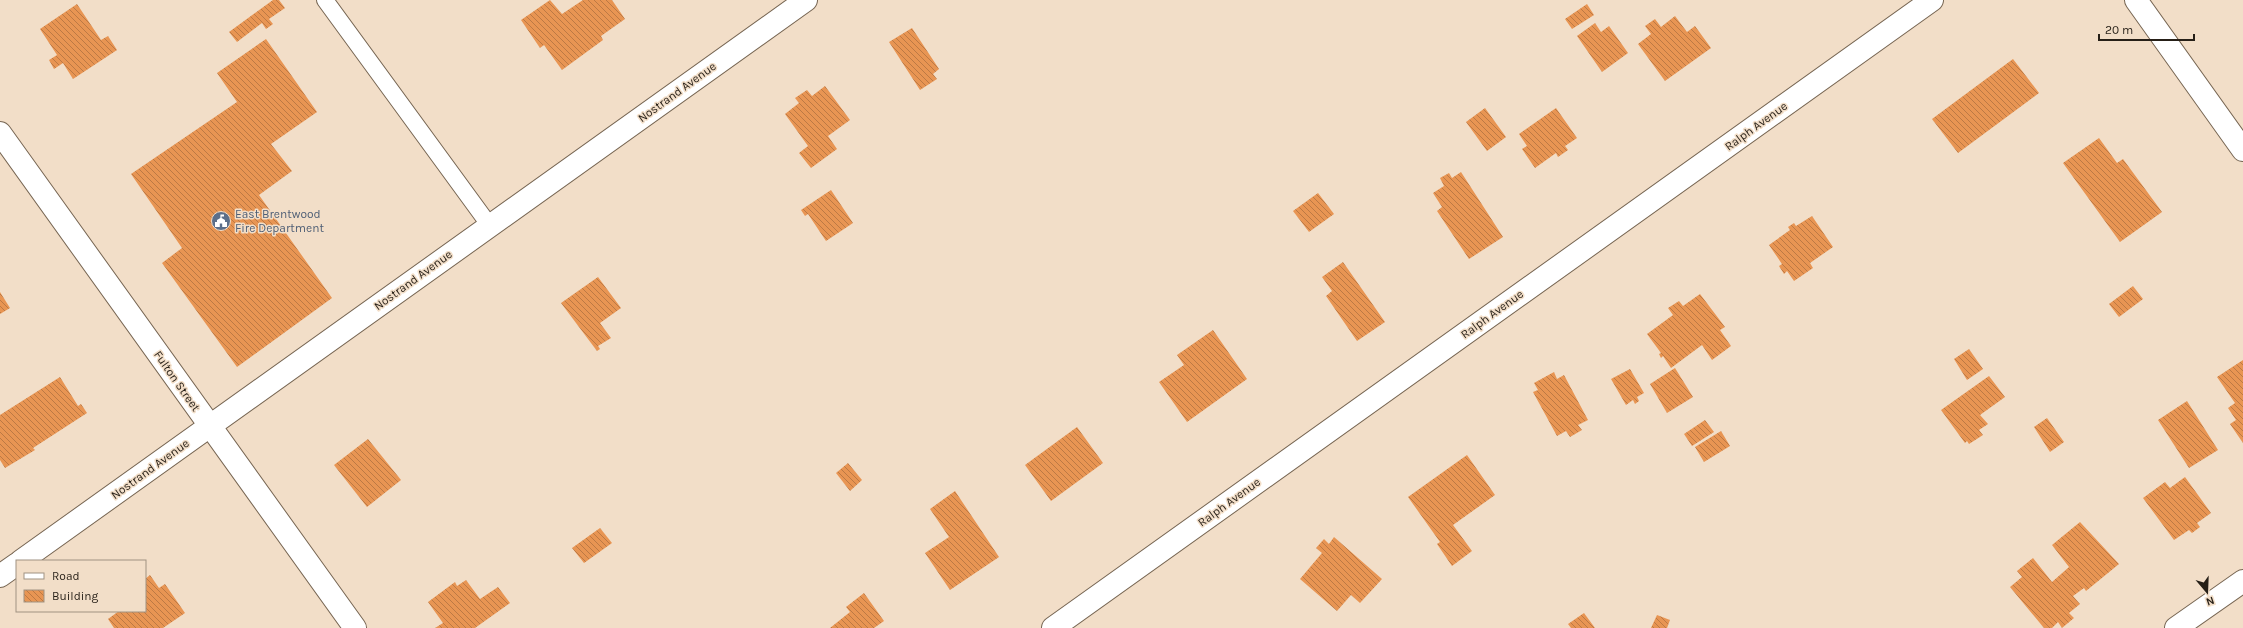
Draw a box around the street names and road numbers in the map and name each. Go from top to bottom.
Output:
street label: Nostrand Avenue [635,59,719,125]
street label: Ralph Avenue [1722,99,1790,153]
street label: Nostrand Avenue [371,247,455,313]
street label: Ralph Avenue [1458,287,1526,341]
street label: Fulton Street [151,348,203,414]
street label: Nostrand Avenue [108,436,192,502]
street label: Ralph Avenue [1195,475,1263,529]

